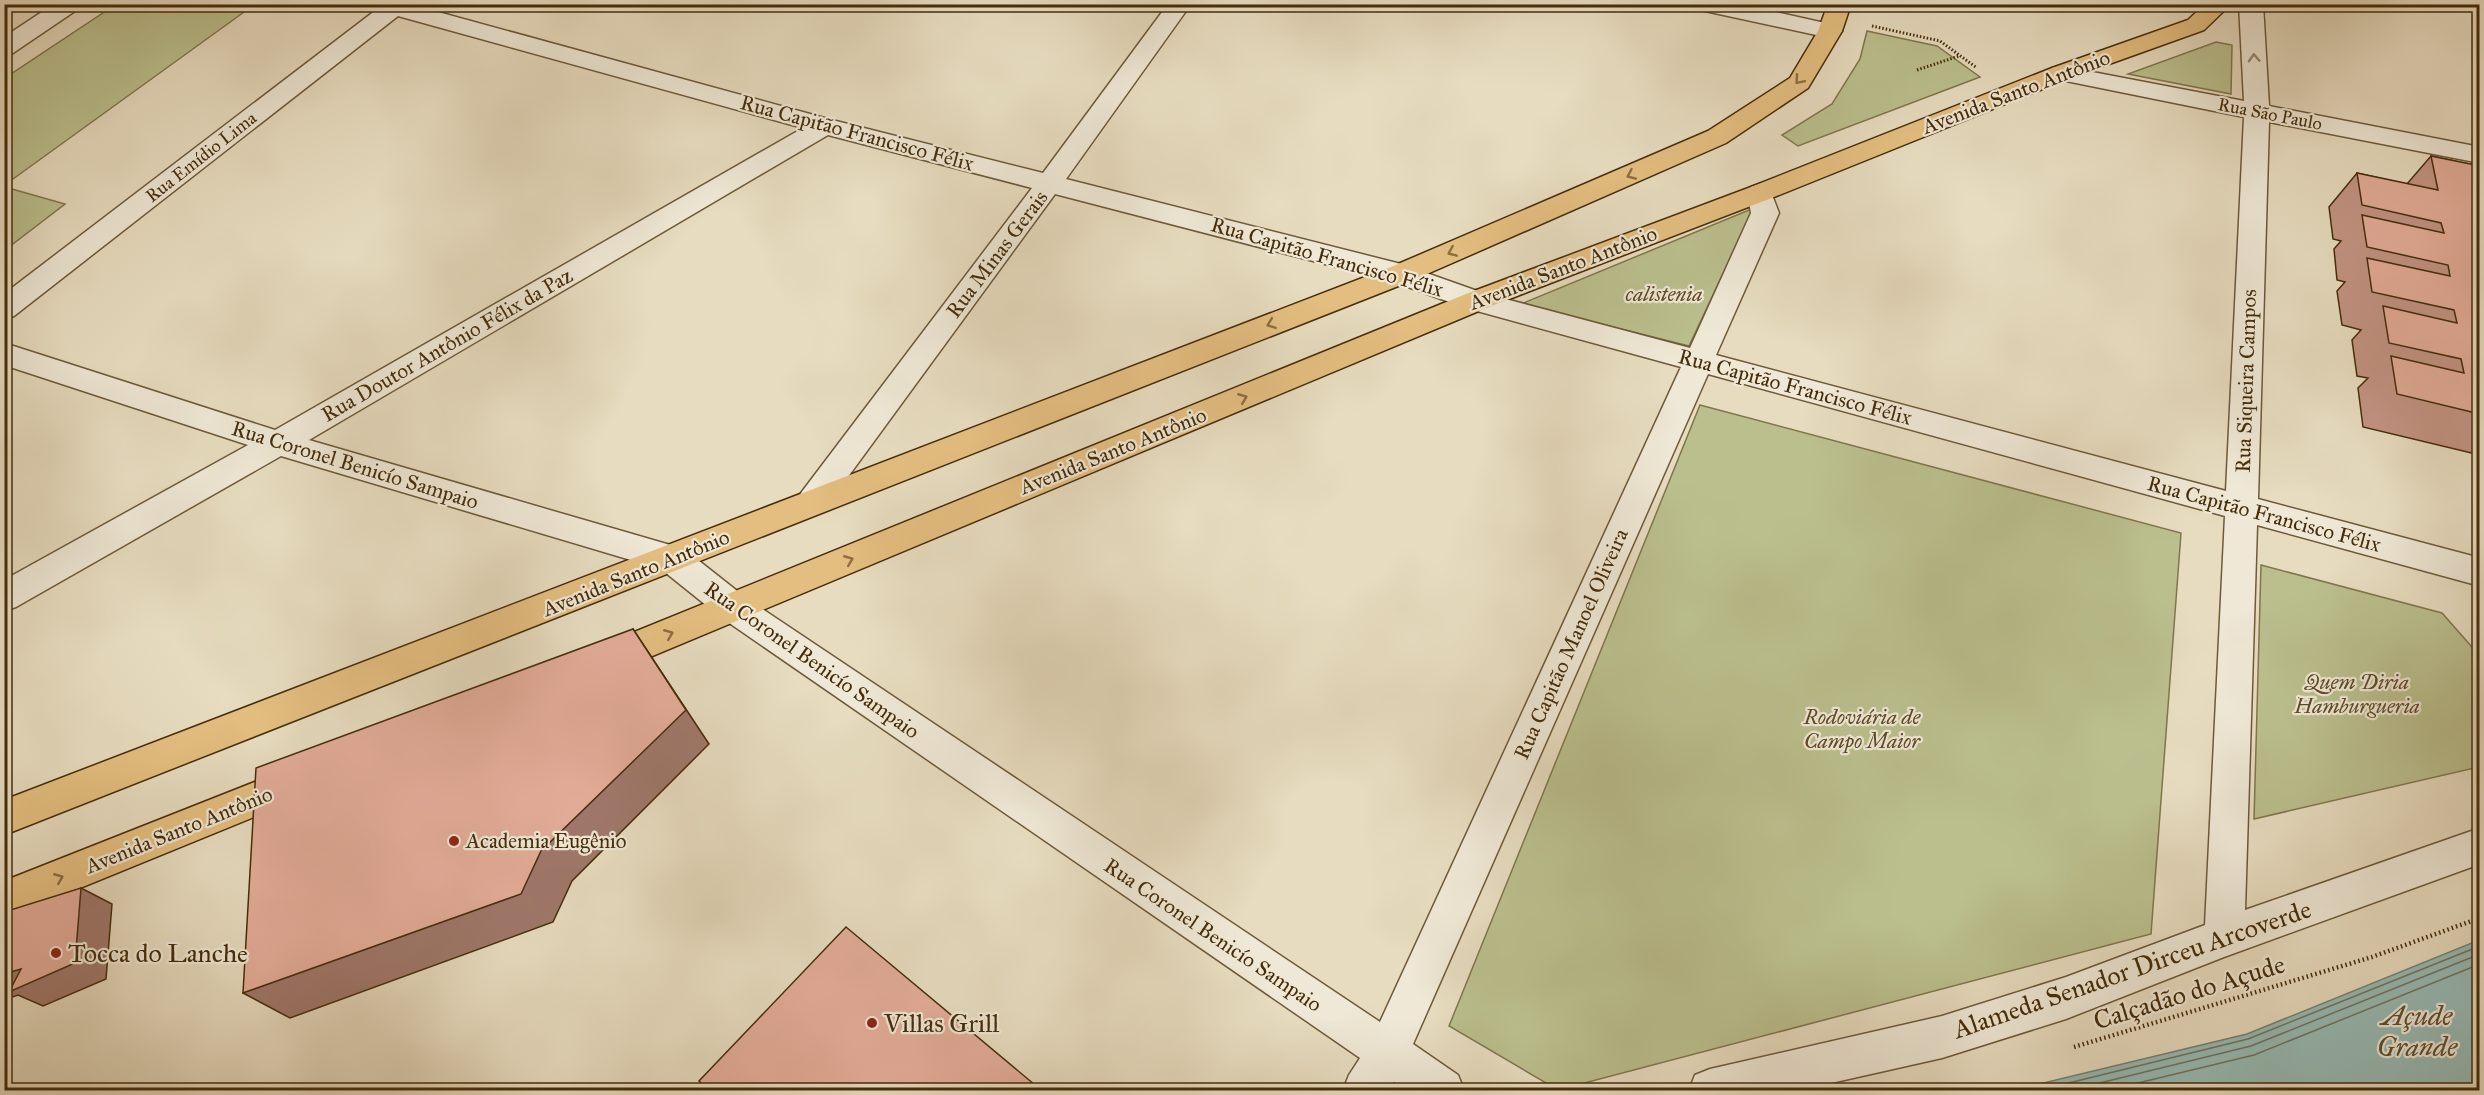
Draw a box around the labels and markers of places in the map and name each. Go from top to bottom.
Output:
place label: Academia Eugênio [465,828,627,854]
marker: Academia Eugênio [447,834,461,848]
place label: Tocca do Lanche [68,937,248,969]
marker: Tocca do Lanche [49,946,63,960]
place label: Villas Grill [883,1007,999,1039]
marker: Villas Grill [865,1016,879,1030]

